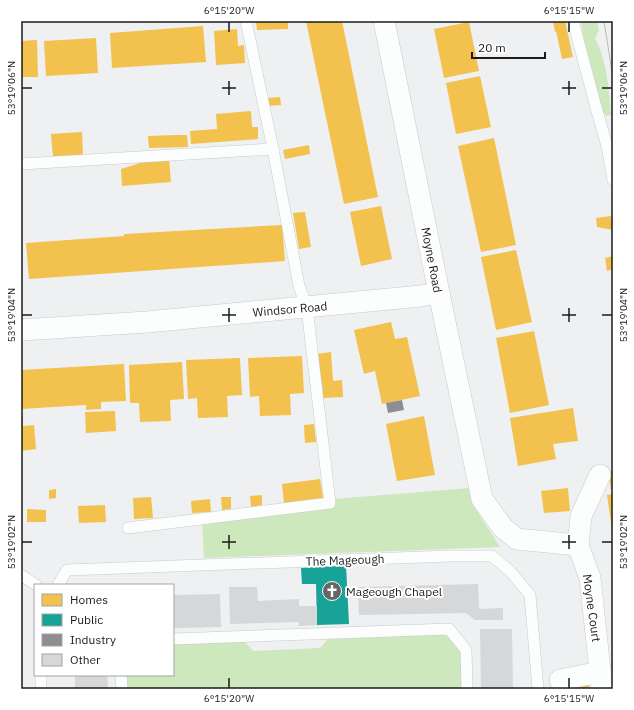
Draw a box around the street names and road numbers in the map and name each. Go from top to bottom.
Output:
street label: Moyne Road [418,226,446,294]
street label: Windsor Road [252,298,328,320]
street label: The Mageough [305,551,385,569]
street label: Moyne Court [580,573,604,643]

